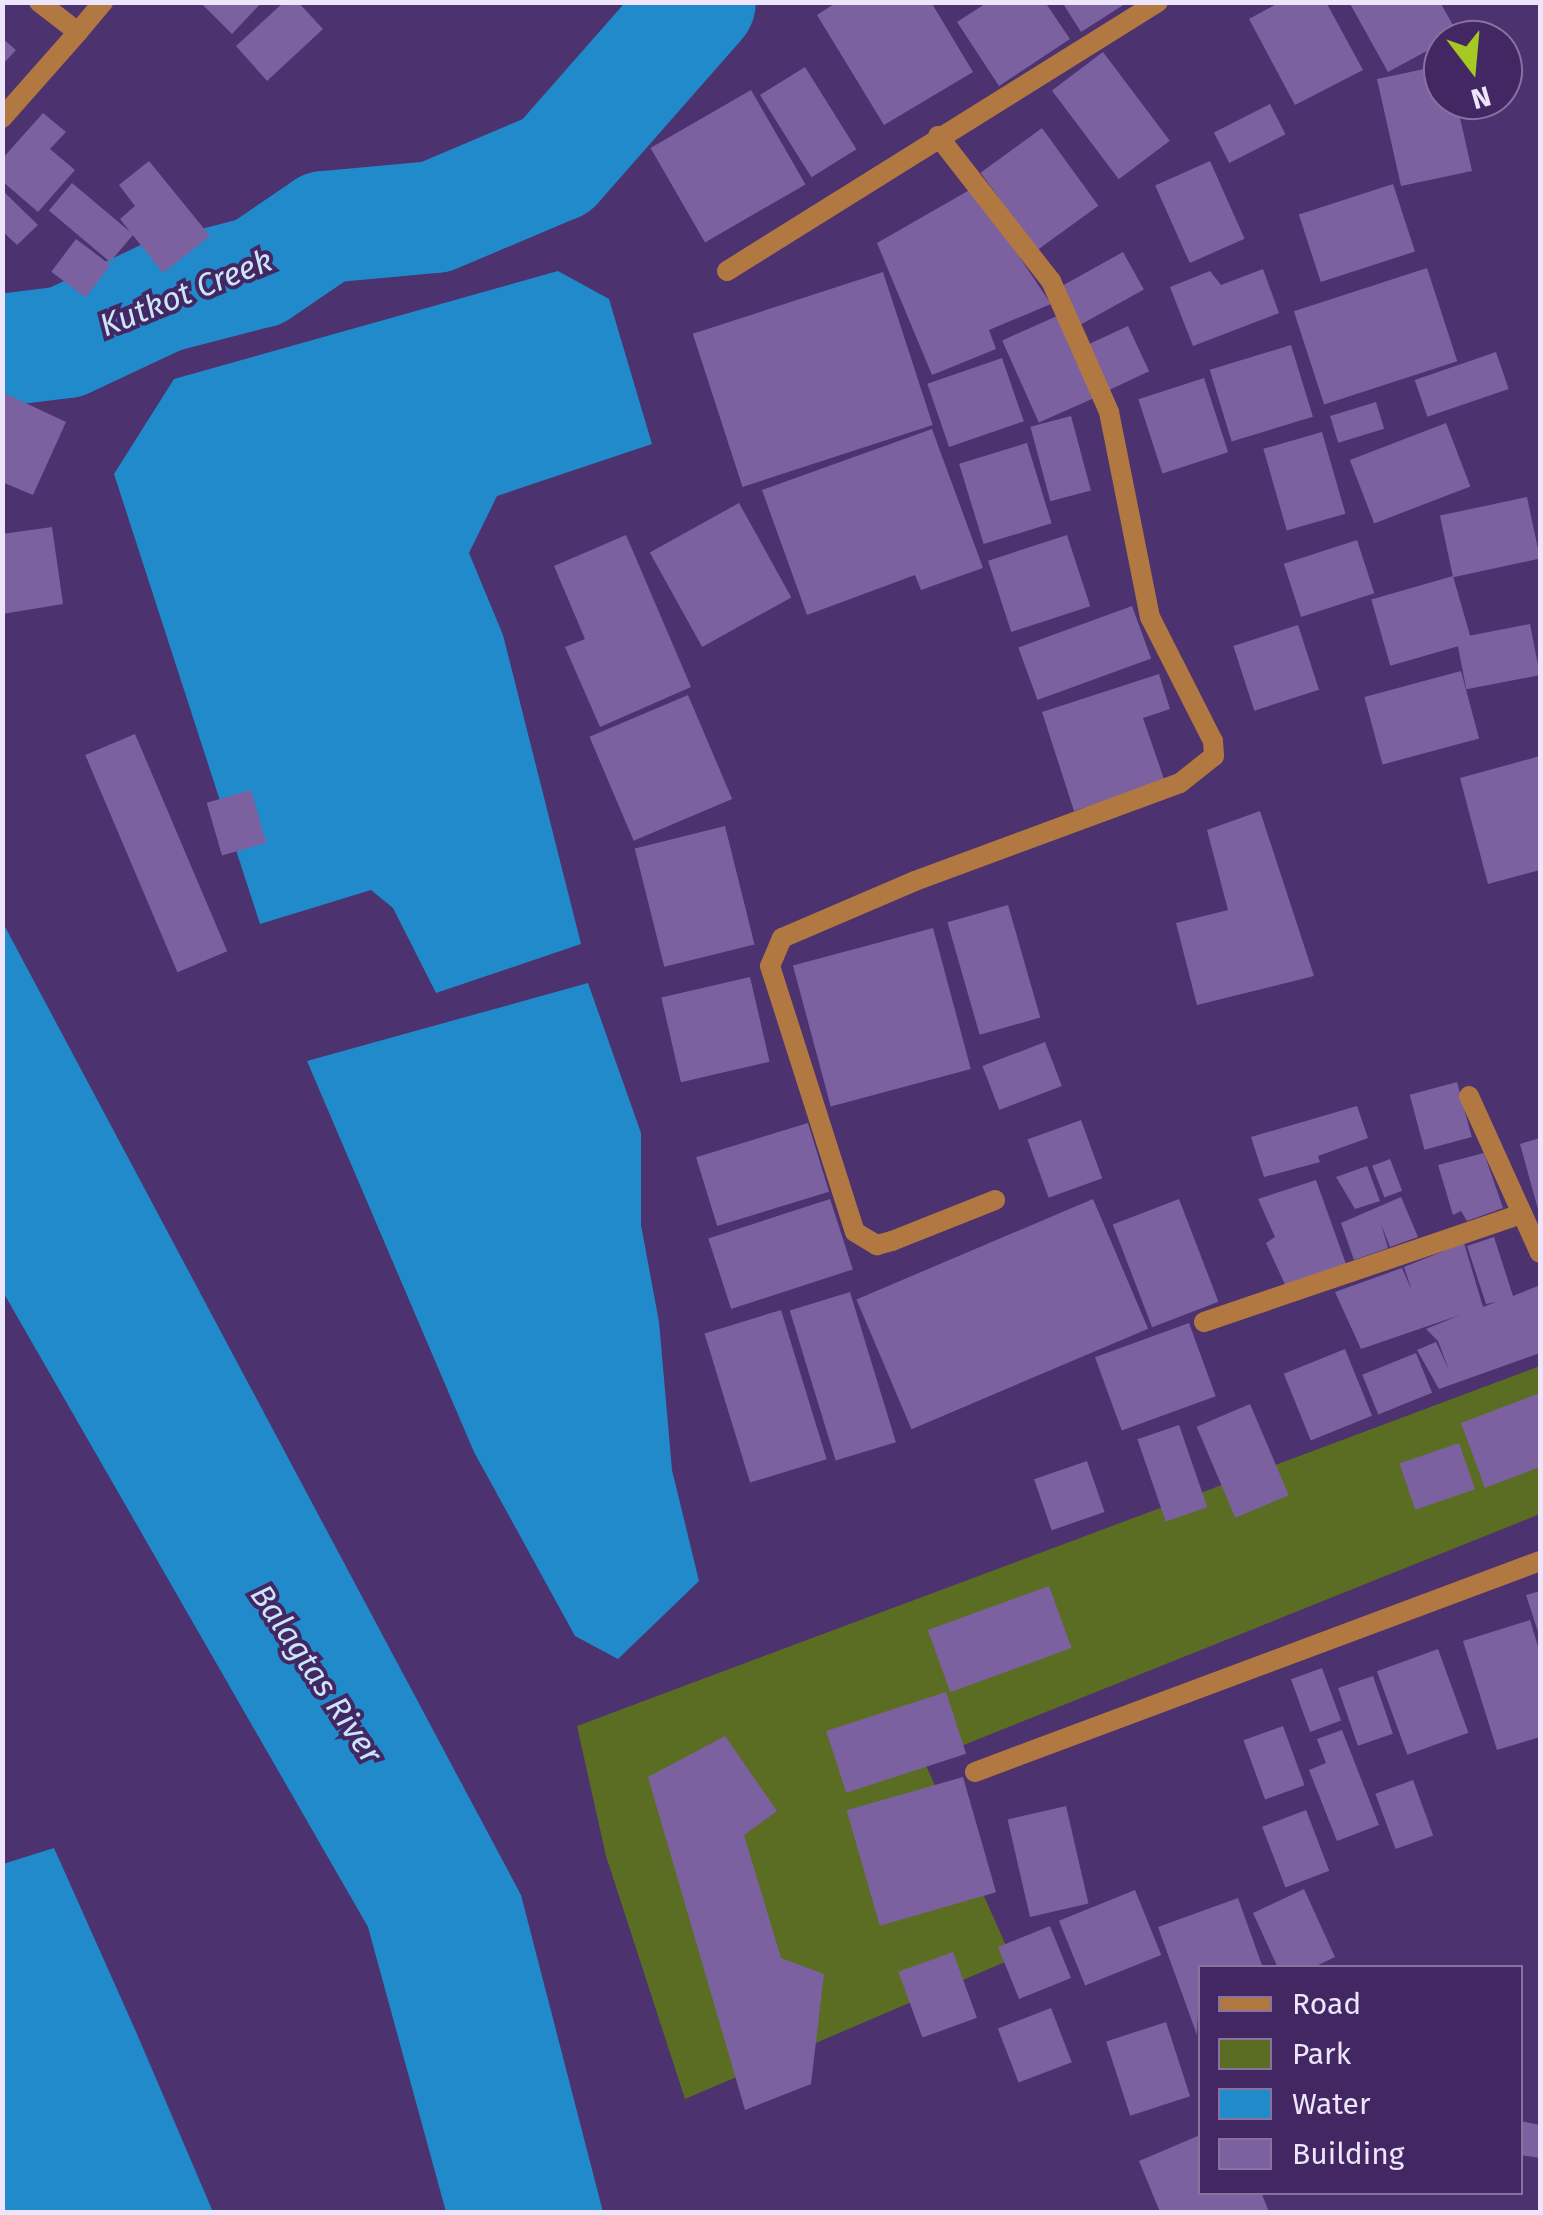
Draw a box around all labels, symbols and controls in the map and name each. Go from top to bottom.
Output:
north arrow [1423,20,1523,120]
text: N [1467,79,1494,116]
water label: Kutkot Creek [94,241,278,345]
water label: Balagtas River [242,1577,390,1771]
legend [1198,1965,1523,2195]
text: Road [1292,1986,1361,2022]
text: Park [1292,2036,1351,2072]
text: Water [1292,2086,1371,2122]
text: Building [1292,2136,1404,2172]

